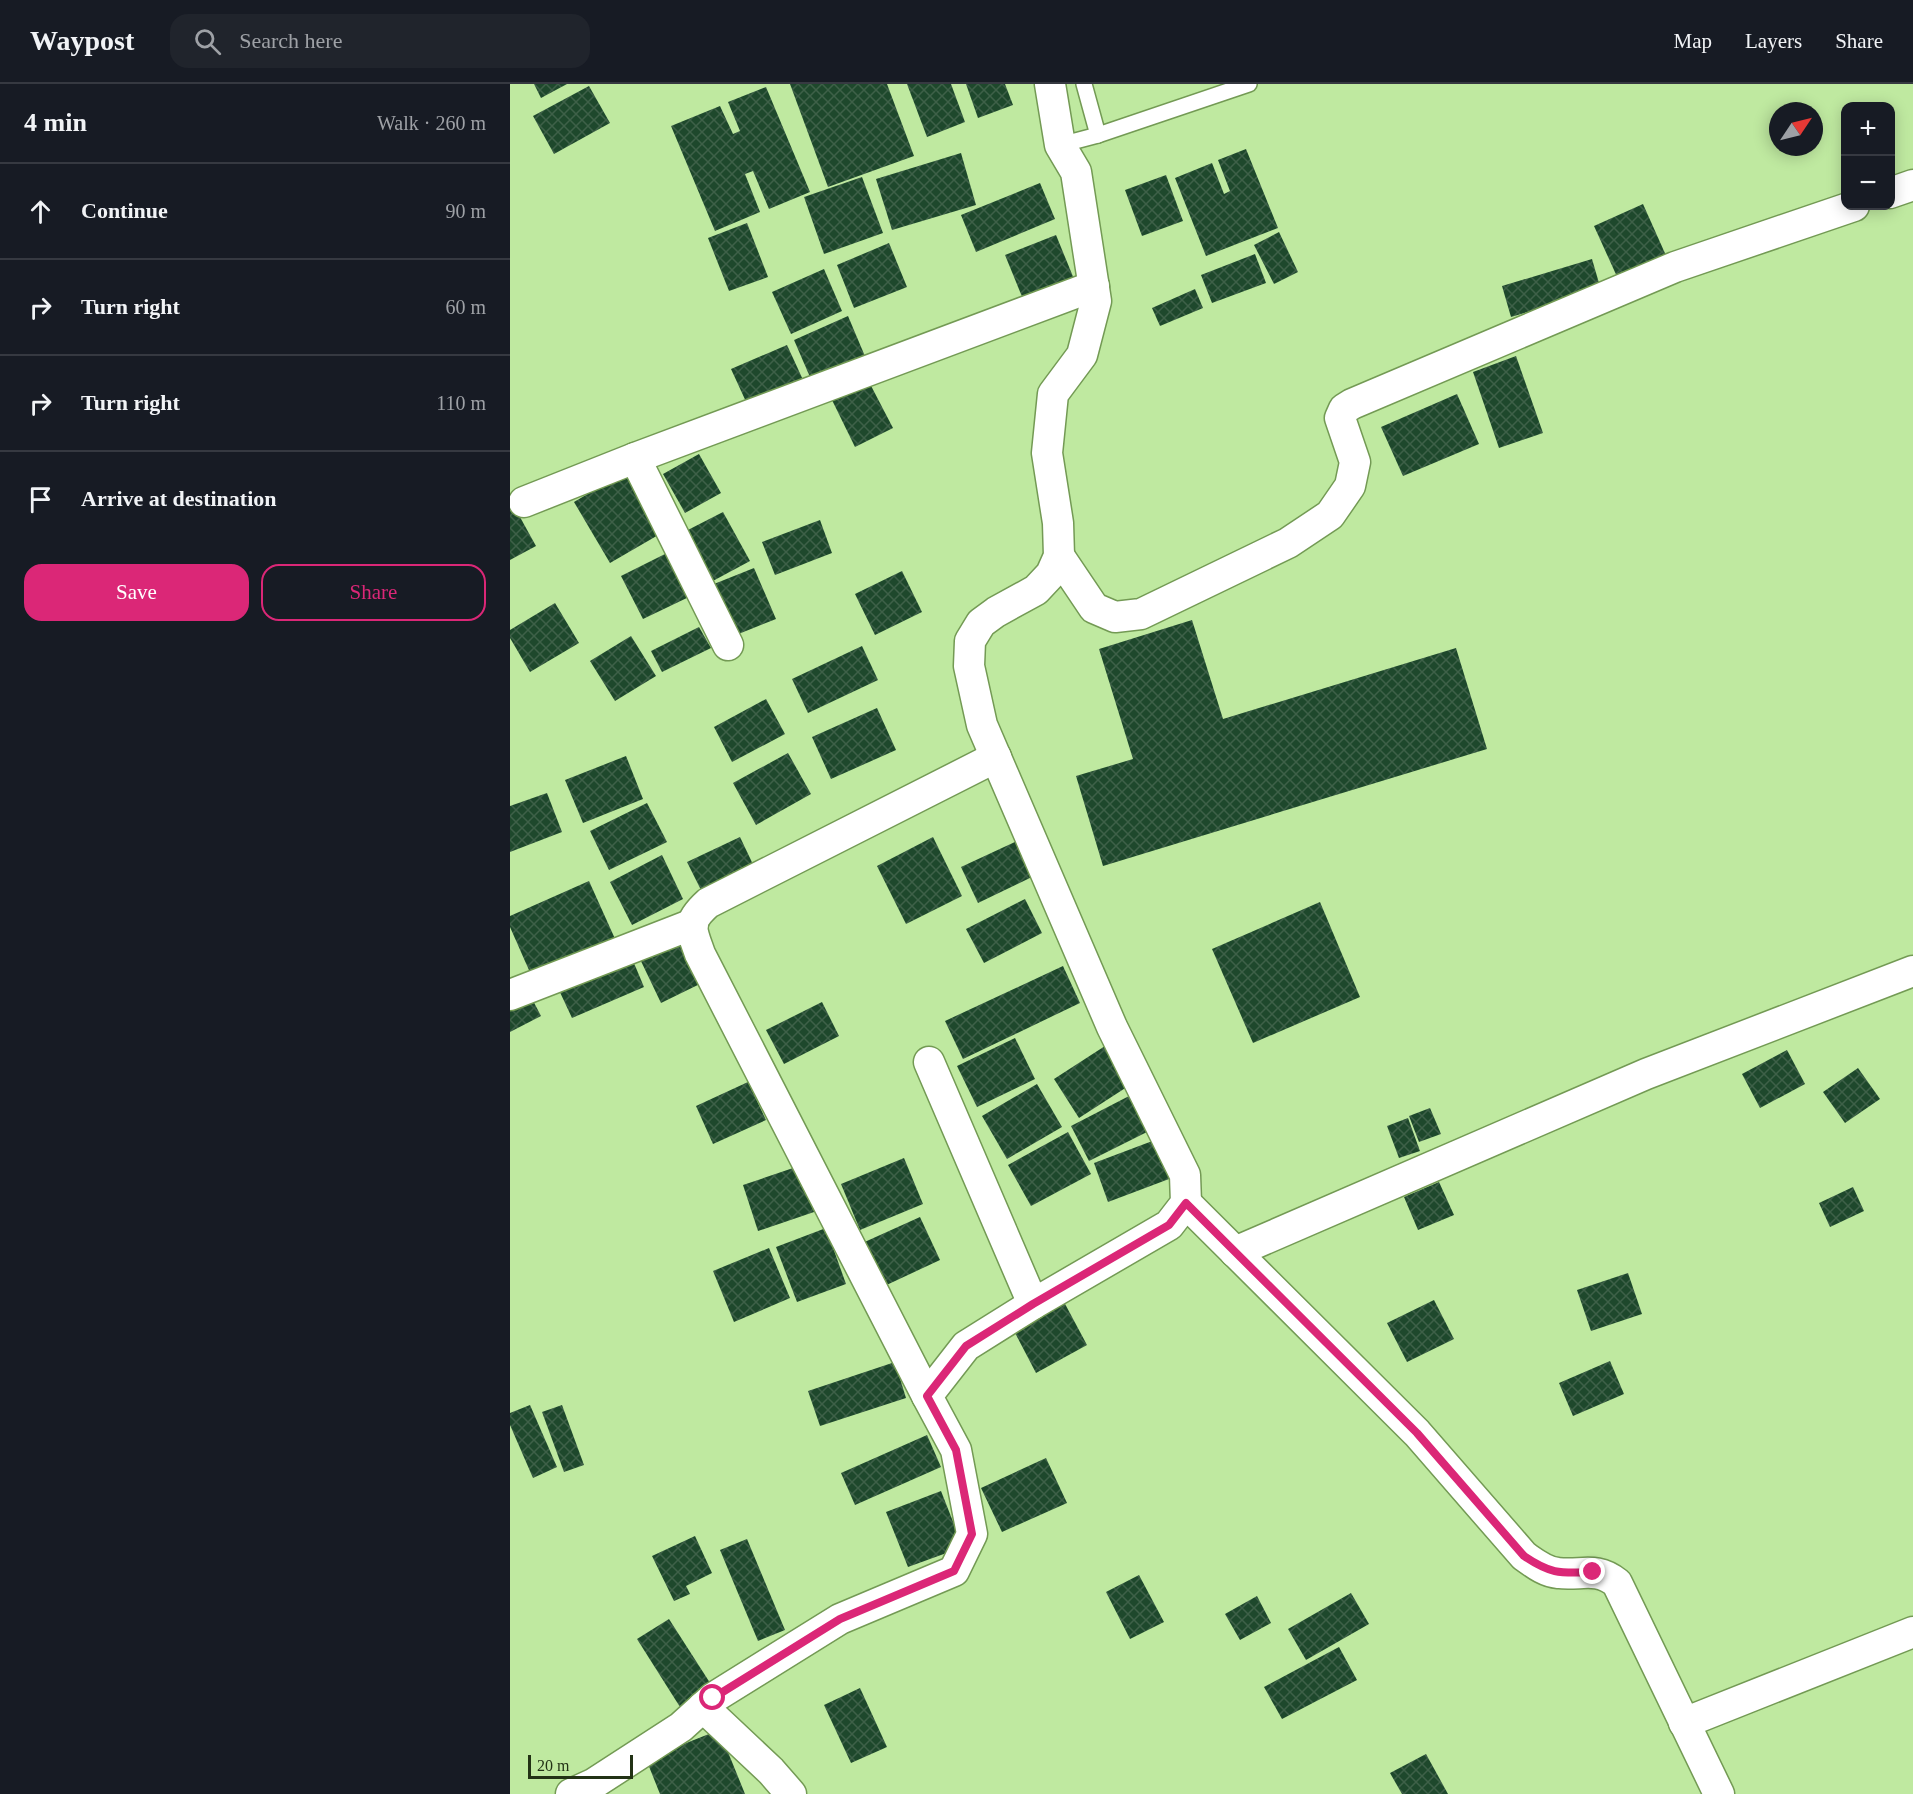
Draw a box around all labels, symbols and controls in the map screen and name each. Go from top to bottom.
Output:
search box [170,14,590,68]
text: Waypost [30,25,134,56]
icon: search [191,25,224,58]
text: Search here [239,28,342,53]
text: Map [1674,29,1712,53]
text: Layers [1745,29,1802,53]
text: Share [1835,29,1883,53]
north arrow [1769,102,1823,156]
map controls [1841,102,1895,210]
button: + [1841,102,1895,156]
text: 4 min [24,108,87,137]
text: Walk · 260 m [377,112,486,134]
button: − [1841,156,1895,210]
icon: ahead [24,195,57,228]
text: Continue [81,198,168,223]
text: 90 m [445,200,486,222]
icon: right [24,291,57,324]
text: Turn right [81,294,180,319]
text: 60 m [445,296,486,318]
icon: right [24,387,57,420]
text: Turn right [81,390,180,415]
text: 110 m [436,392,486,414]
icon: arrive [24,483,57,516]
text: Arrive at destination [81,486,277,511]
button: Save [24,564,249,621]
button: Share [261,564,486,621]
route end [1579,1558,1605,1584]
route start [699,1684,725,1710]
scale bar [528,1752,633,1780]
text: 20 m [537,1757,569,1774]

